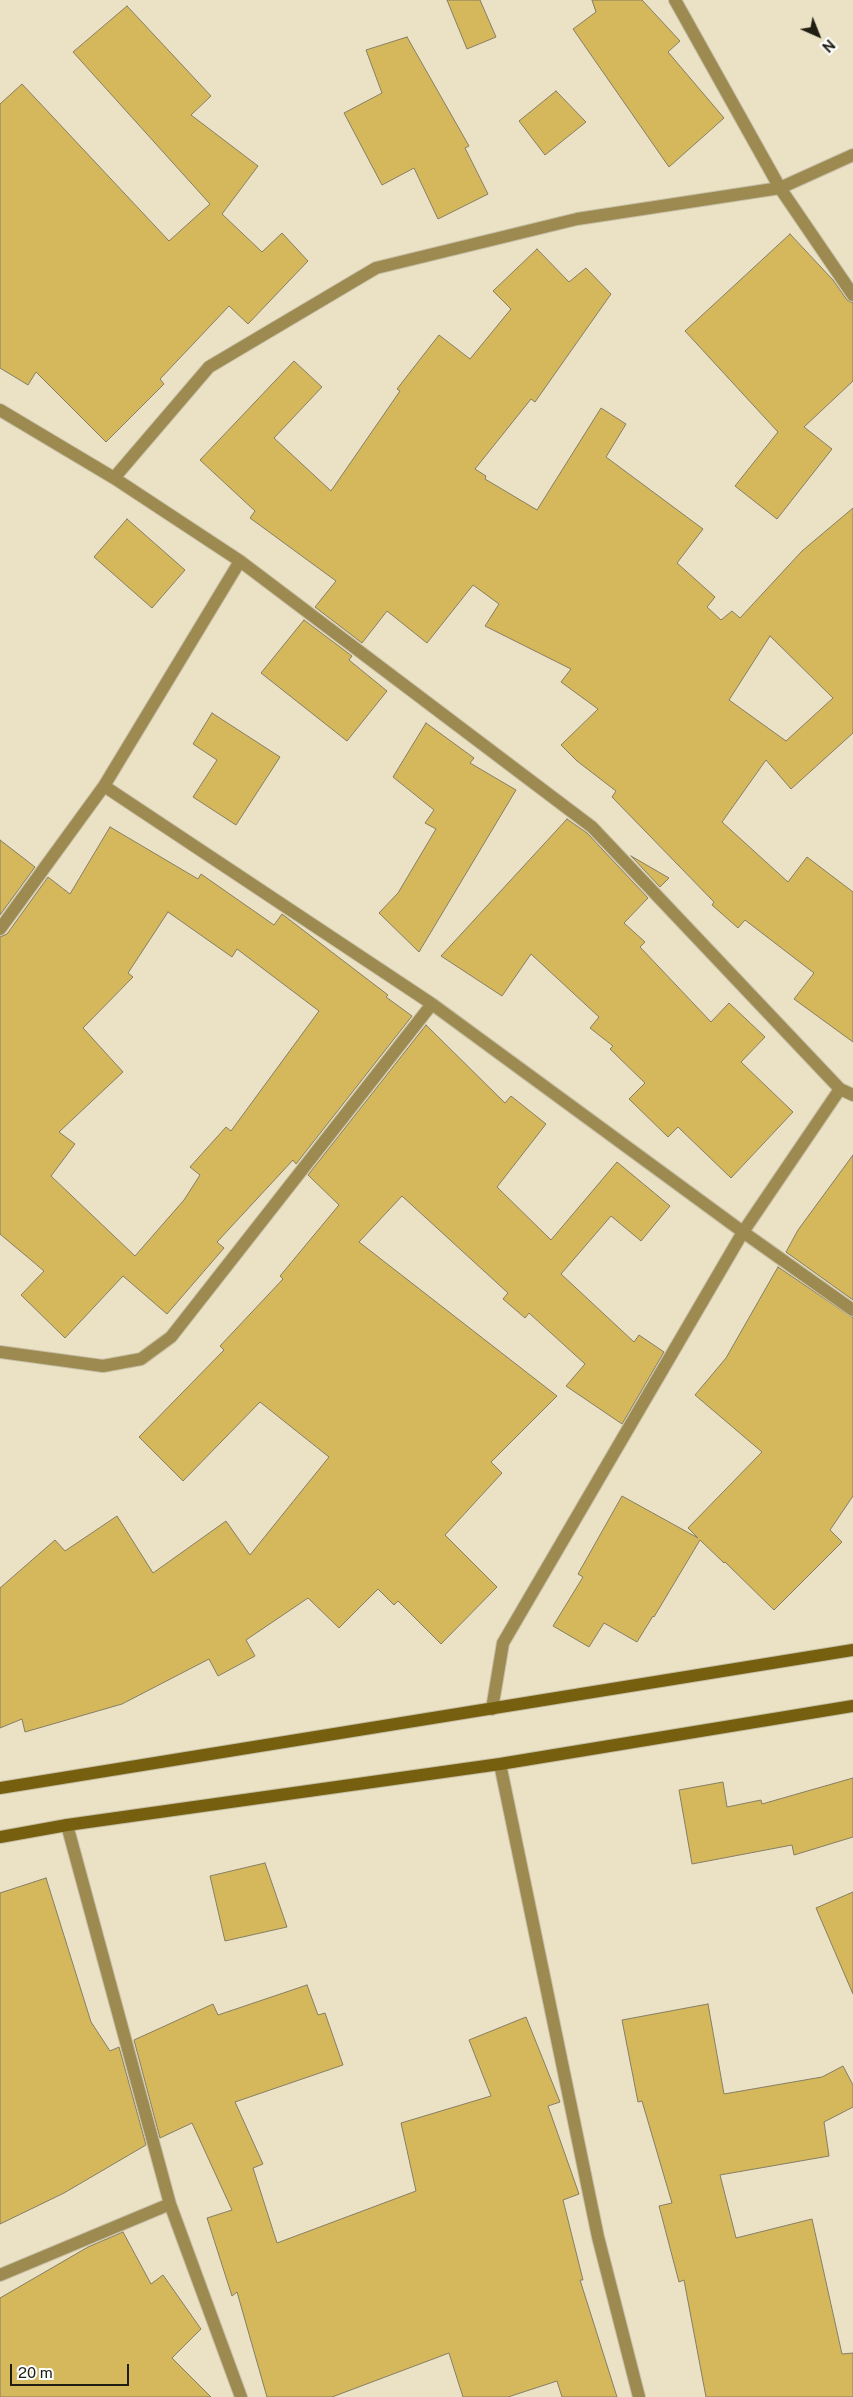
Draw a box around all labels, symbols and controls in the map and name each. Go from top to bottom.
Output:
north arrow [793,10,843,60]
text: N [819,36,838,55]
scale bar [12,2354,131,2386]
text: 20 m [18,2364,53,2381]

